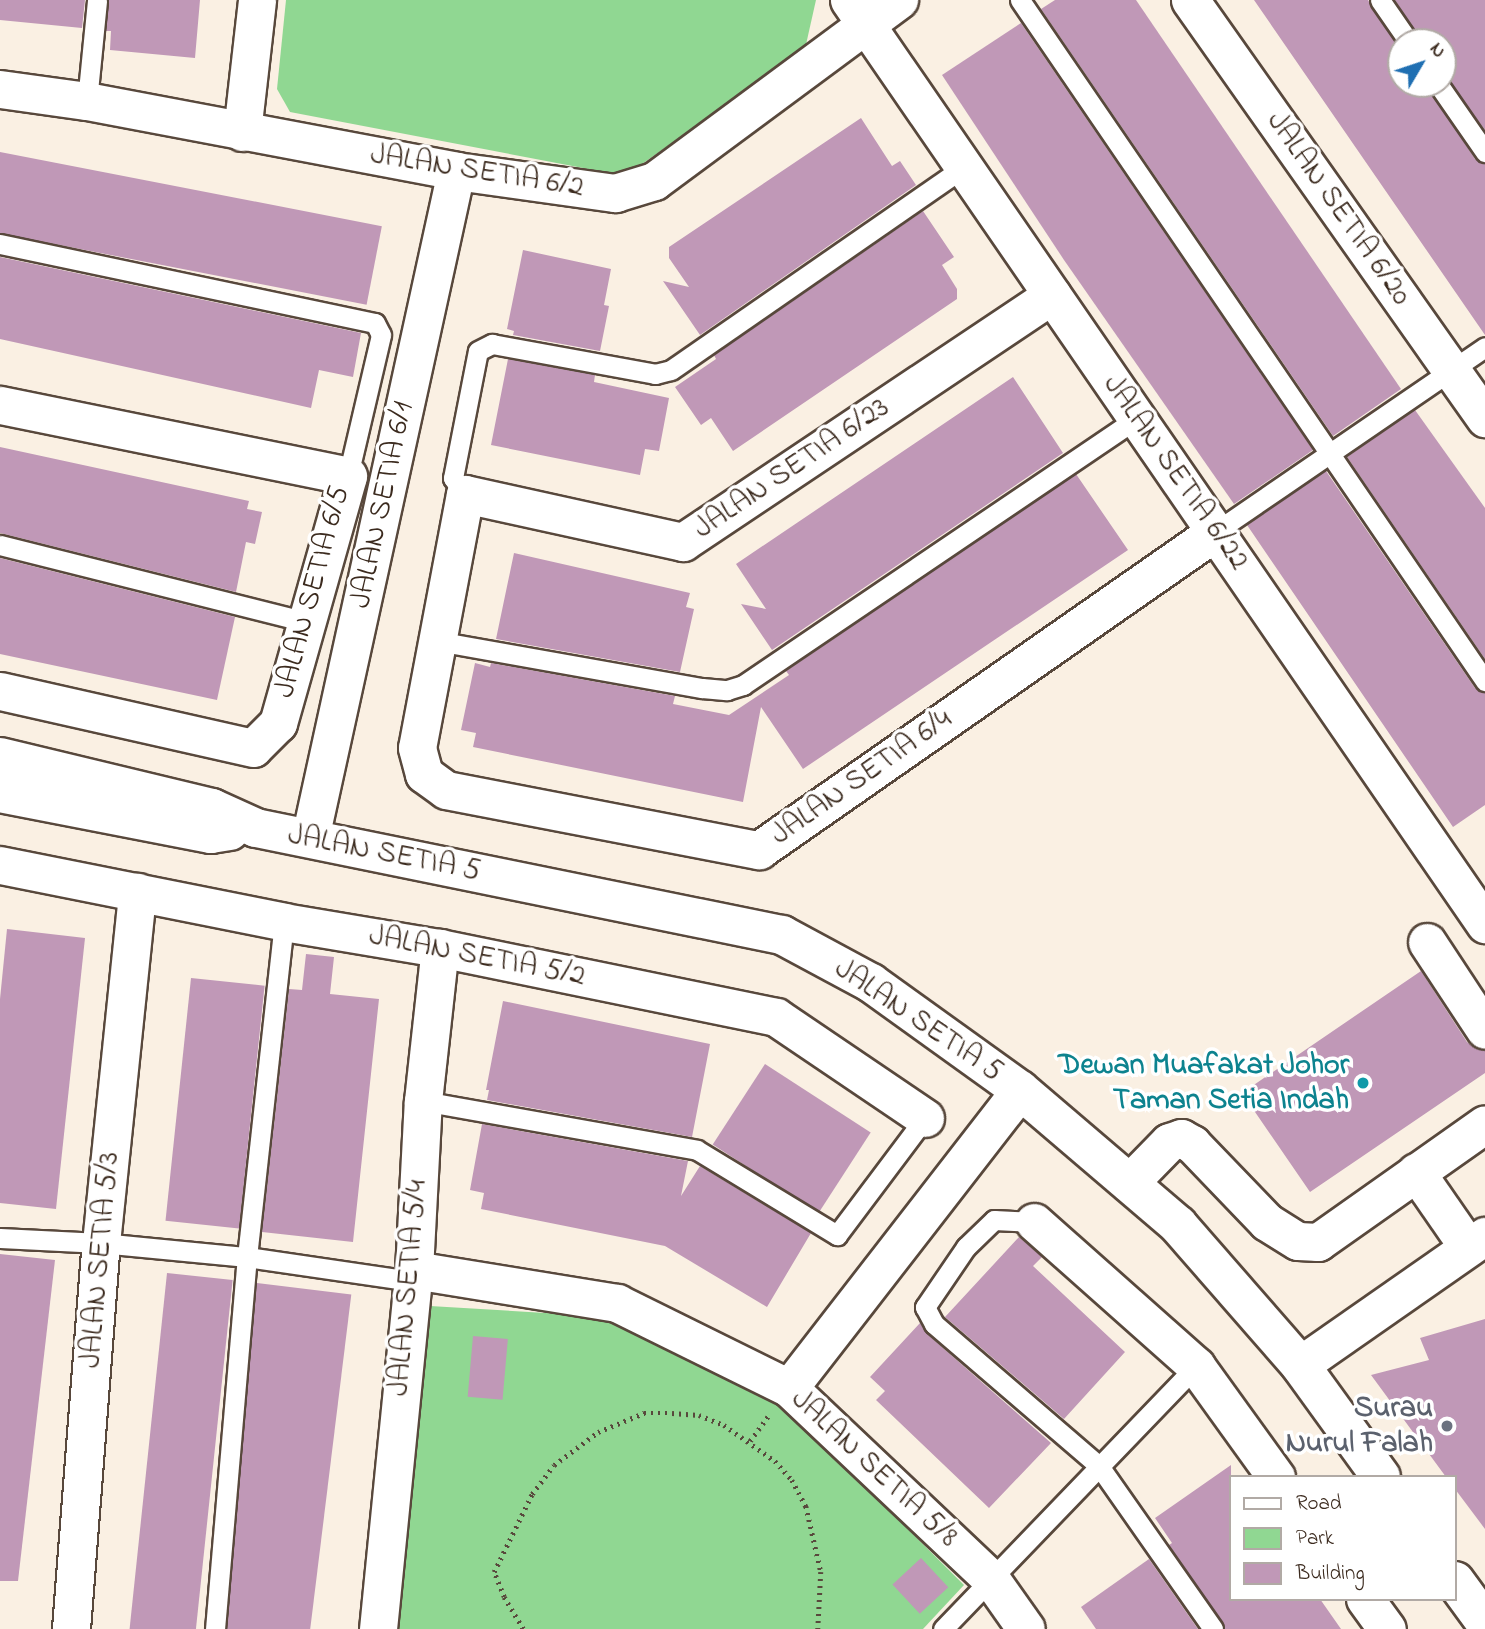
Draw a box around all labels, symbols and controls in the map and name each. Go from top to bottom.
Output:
north arrow [1387,28,1457,98]
text: N [1423,37,1452,64]
street label: JALAN SETIA 6/20 [1258,105,1418,313]
street label: JALAN SETIA 6/2 [368,137,586,207]
street label: JALAN SETIA 6/22 [1094,368,1256,578]
street label: JALAN SETIA 6/23 [687,390,897,548]
street label: JALAN SETIA 6/1 [344,398,422,612]
street label: JALAN SETIA 6/5 [267,482,359,702]
street label: JALAN SETIA 6/4 [764,702,960,854]
street label: JALAN SETIA 5 [285,818,483,890]
street label: JALAN SETIA 5/2 [366,918,588,996]
street label: JALAN SETIA 5 [827,951,1009,1091]
place label: Dewan Muafakat Johor Taman Setia Indah [1058,1048,1349,1118]
marker: Dewan Muafakat Johor Taman Setia Indah [1355,1075,1371,1091]
street label: JALAN SETIA 5/3 [74,1150,128,1370]
street label: JALAN SETIA 5/4 [382,1178,436,1398]
street label: JALAN SETIA 5/8 [783,1382,965,1556]
place label: Surau Nurul Falah [1286,1391,1433,1462]
marker: Surau Nurul Falah [1439,1418,1455,1434]
legend [1230,1475,1457,1601]
text: Road [1296,1489,1342,1519]
text: Park [1296,1524,1334,1554]
text: Building [1296,1559,1365,1589]

